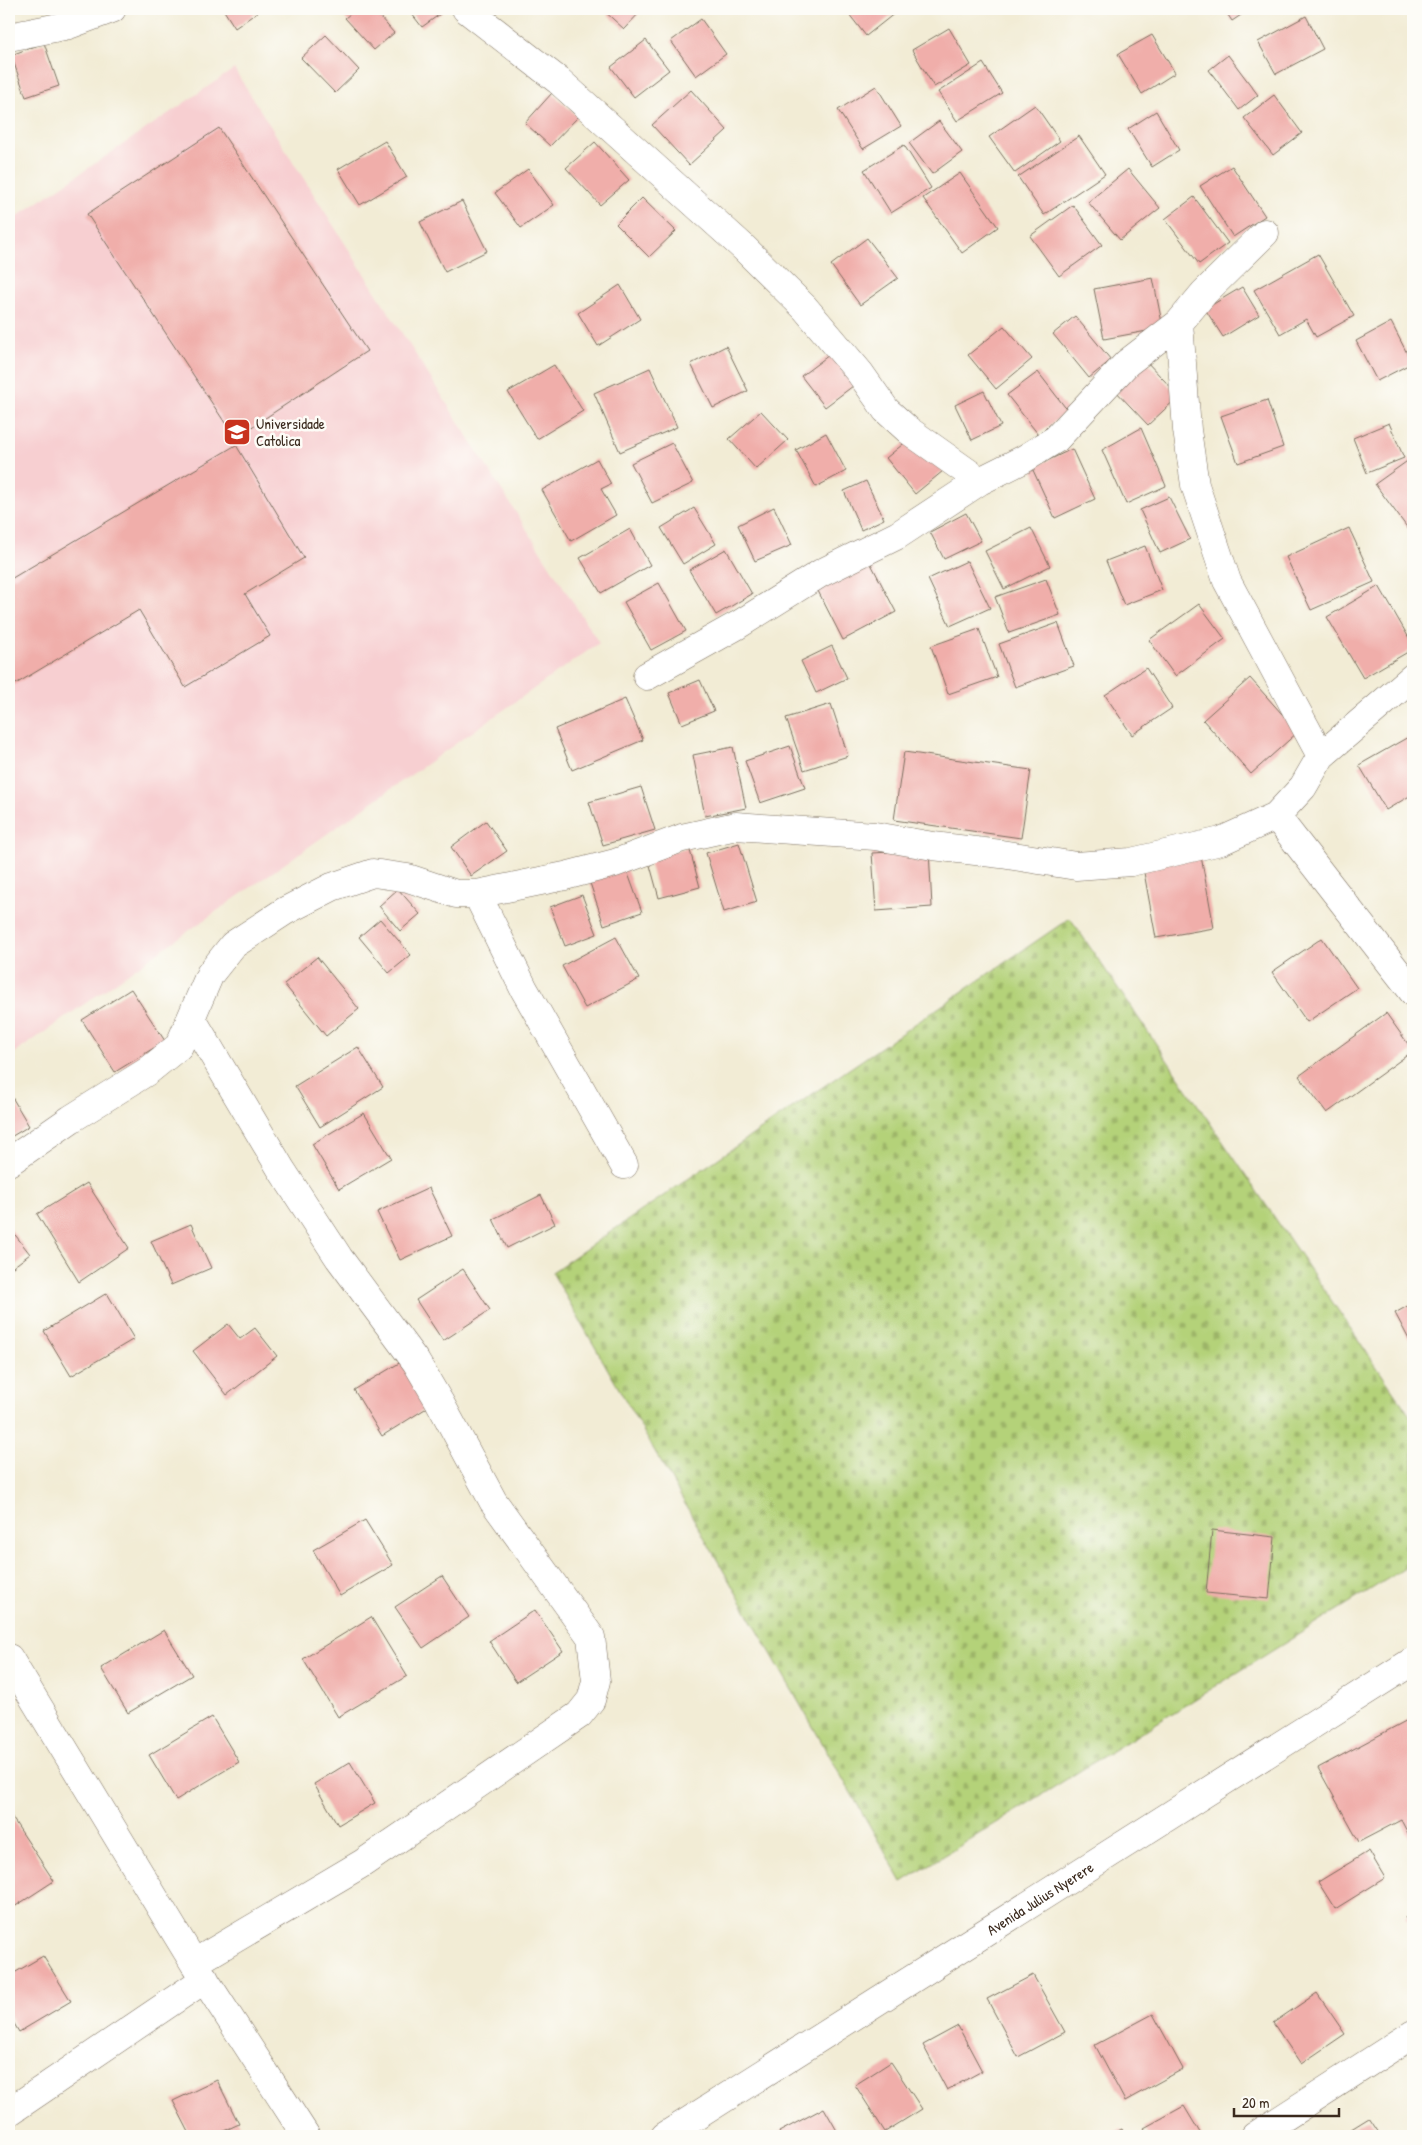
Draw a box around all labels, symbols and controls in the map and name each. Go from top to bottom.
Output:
place label: Universidade Catolica [256,413,325,451]
school or university icon: Universidade Catolica [222,417,252,447]
street label: Avenida Julius Nyerere [982,1856,1097,1940]
scale bar [1234,2085,1340,2117]
text: 20 m [1242,2092,1269,2113]

